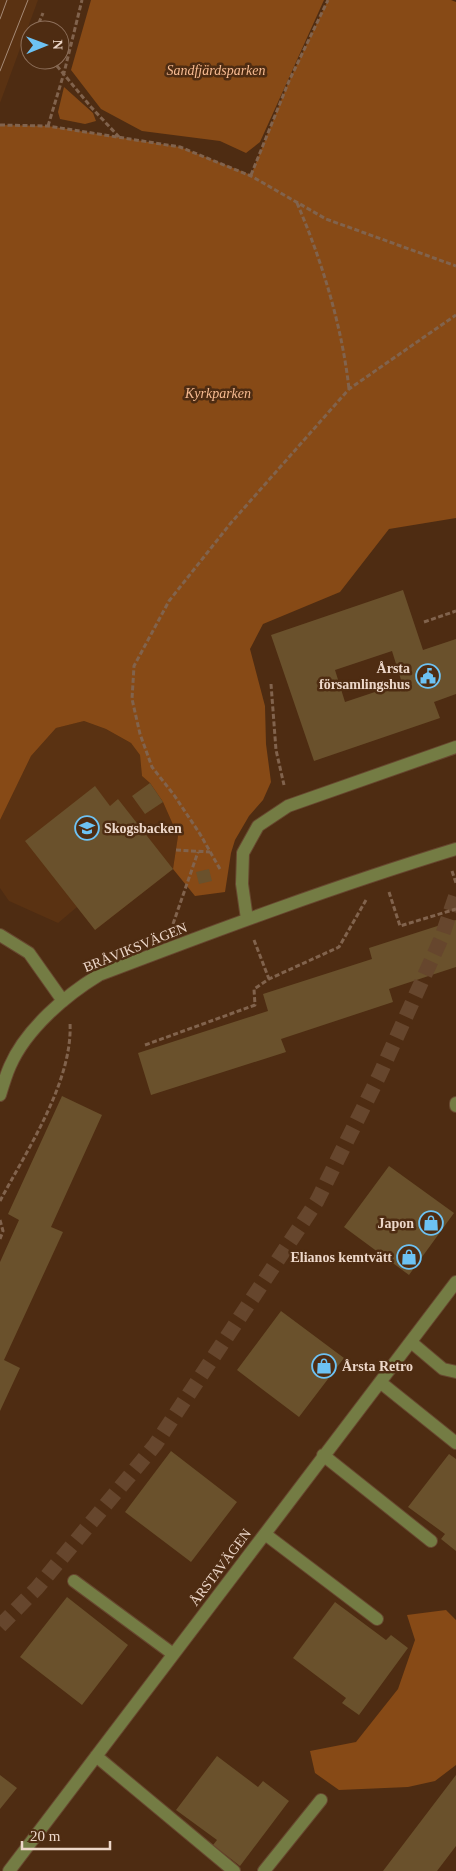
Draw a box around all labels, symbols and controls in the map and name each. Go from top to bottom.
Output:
north arrow [20,20,70,70]
text: N [50,40,65,50]
park label: Sandfjärdsparken [166,63,266,78]
park label: Kyrkparken [184,386,251,401]
place label: Årsta församlingshus [319,661,411,692]
public building icon: Årsta församlingshus [415,663,441,689]
school or university icon: Skogsbacken [74,815,100,841]
place label: Skogsbacken [104,821,182,836]
street label: BRÅVIKSVÄGEN [81,919,189,975]
shop icon: Japon [418,1210,444,1236]
place label: Japon [377,1216,414,1231]
shop icon: Elianos kemtvätt [396,1244,422,1270]
place label: Elianos kemtvätt [291,1250,392,1265]
shop icon: Årsta Retro [311,1353,337,1379]
place label: Årsta Retro [342,1359,413,1374]
street label: ÅRSTAVÄGEN [186,1525,254,1609]
scale bar [22,1818,110,1850]
text: 20 m [30,1828,61,1844]

